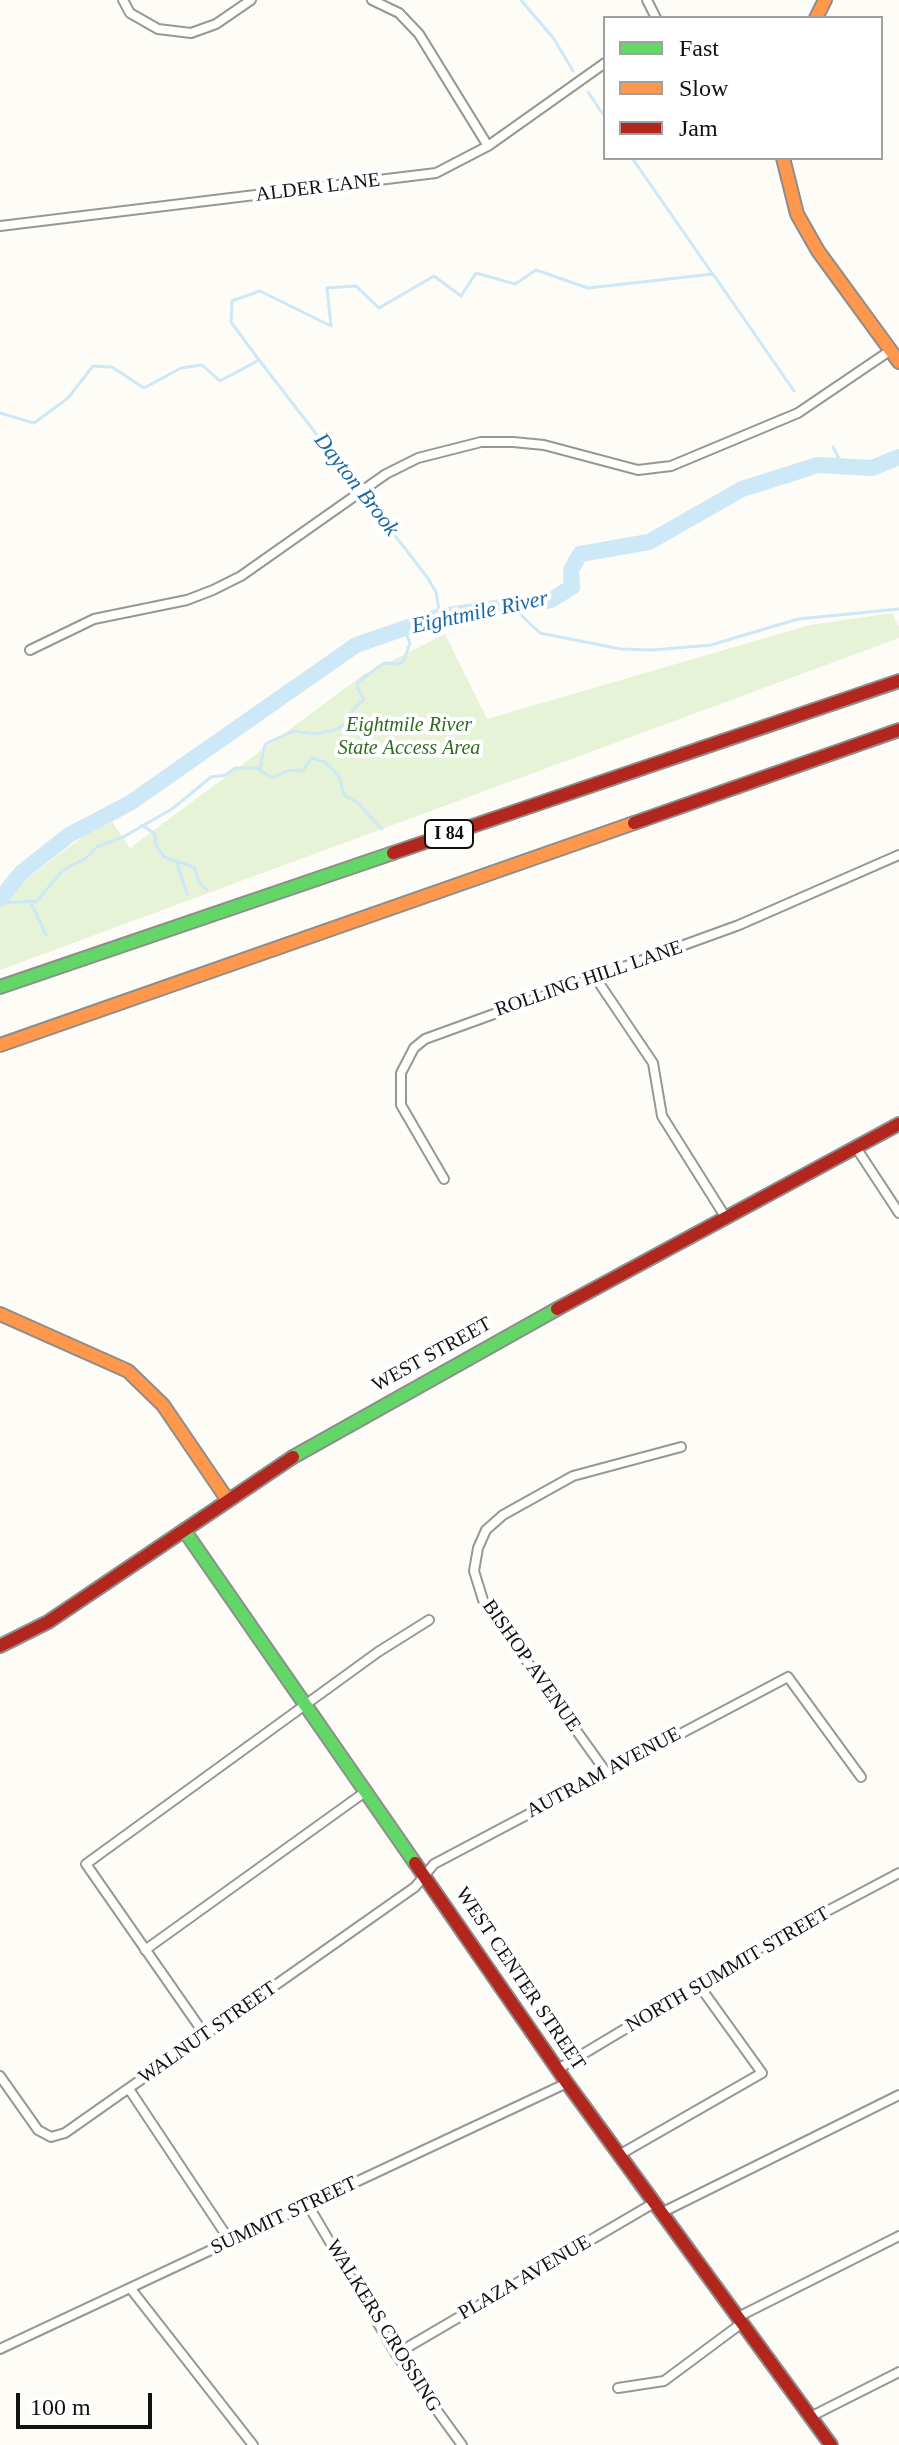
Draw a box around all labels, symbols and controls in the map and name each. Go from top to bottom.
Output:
legend [603,16,883,160]
text: Fast [679,35,719,61]
text: Slow [679,75,728,101]
text: Jam [679,115,718,141]
street label: ALDER LANE [255,168,381,208]
water label: Dayton Brook [308,428,404,542]
water label: Eightmile River [409,586,551,640]
park label: Eightmile River State Access Area [338,714,480,761]
road number: I 84 [425,820,473,848]
street label: ROLLING HILL LANE [492,936,686,1022]
street label: WEST STREET [368,1312,496,1398]
street label: BISHOP AVENUE [476,1595,586,1737]
street label: AUTRAM AVENUE [523,1722,685,1824]
street label: WEST CENTER STREET [450,1883,590,2075]
street label: NORTH SUMMIT STREET [622,1902,834,2038]
street label: WALNUT STREET [134,1976,282,2090]
street label: SUMMIT STREET [207,2172,361,2260]
street label: PLAZA AVENUE [454,2230,596,2326]
street label: WALKERS CROSSING [320,2236,446,2416]
scale bar [20,2377,156,2427]
text: 100 m [30,2394,91,2420]

